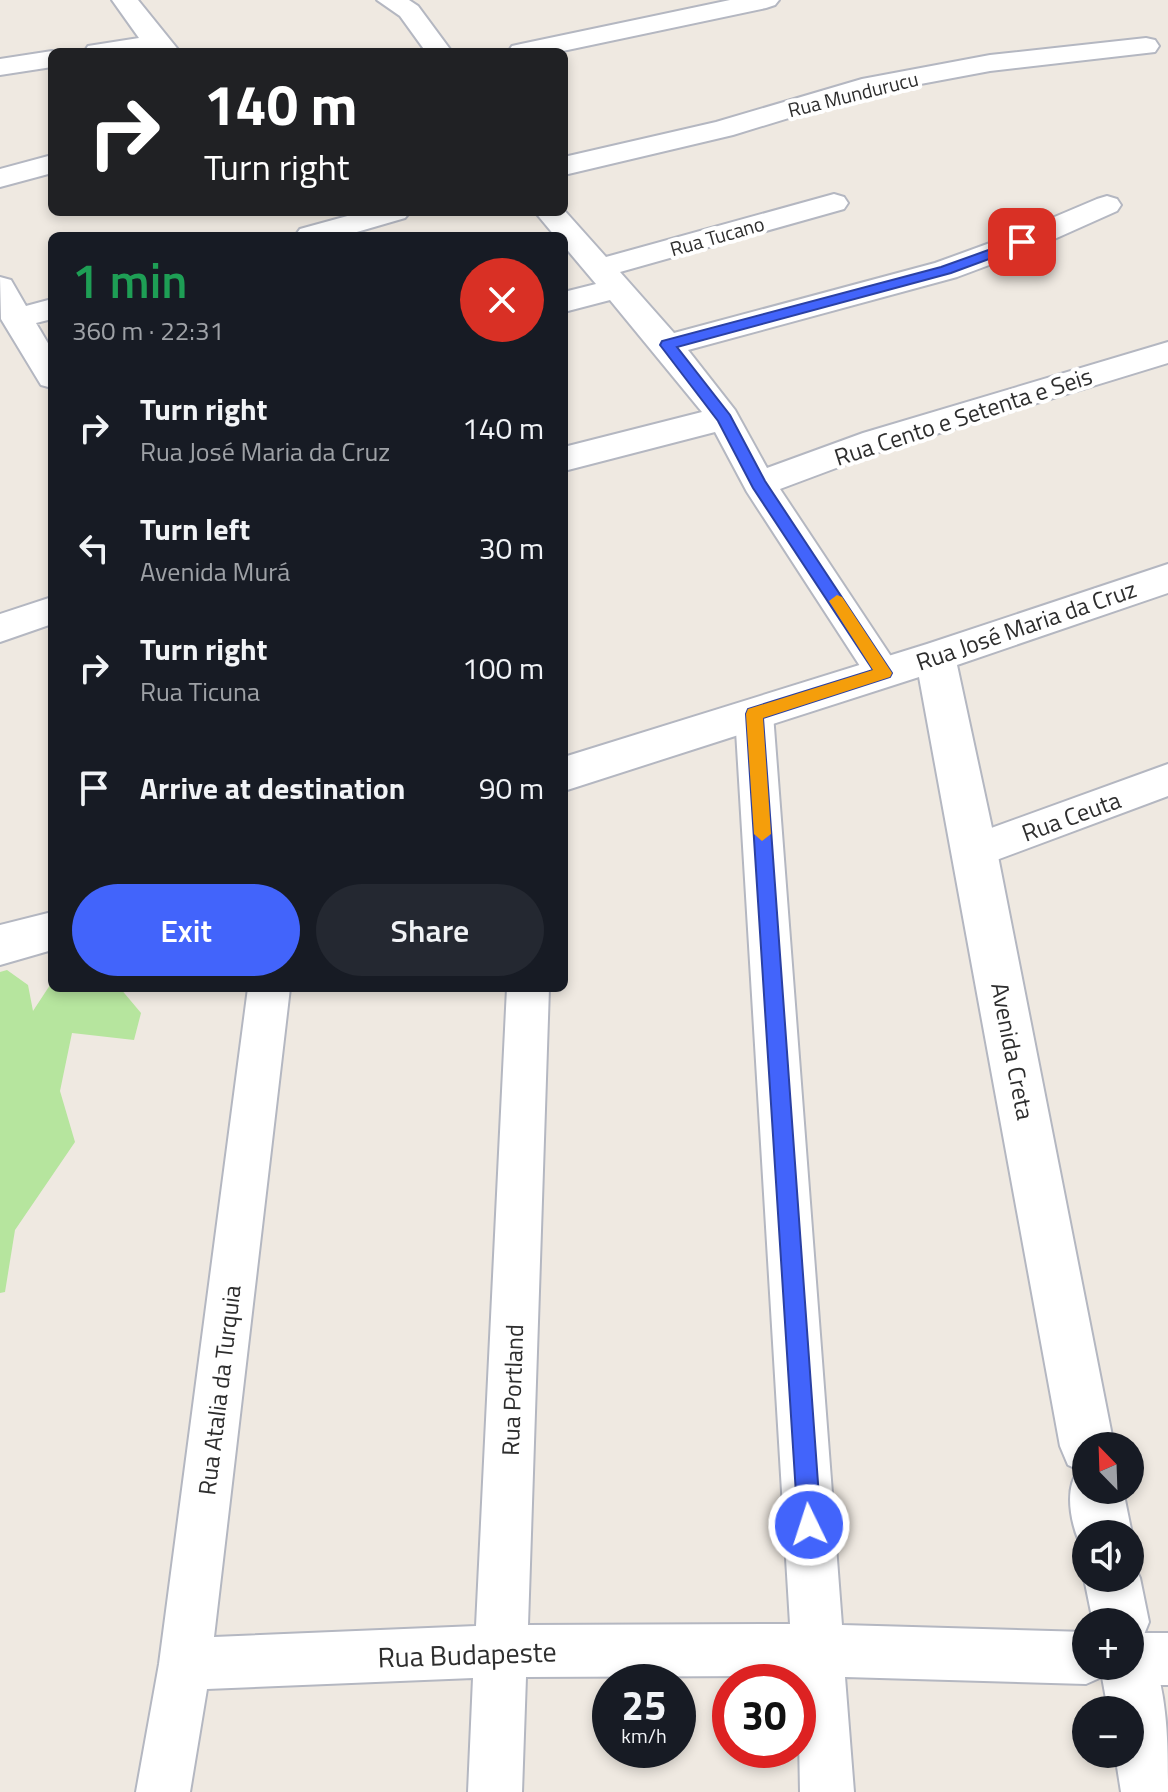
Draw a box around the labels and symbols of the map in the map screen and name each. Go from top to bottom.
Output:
street label: Rua Mundurucu [784,63,922,125]
street label: Rua Tucano [666,208,768,264]
pin [988,208,1056,276]
street label: Rua Cento e Setenta e Seis [829,357,1097,475]
street label: Rua José Maria da Cruz [911,570,1141,680]
street label: Rua Ceuta [1017,781,1125,851]
street label: Avenida Creta [982,979,1044,1123]
street label: Rua Atalia da Turquia [188,1283,250,1497]
street label: Rua Portland [492,1324,532,1456]
north arrow [1072,1432,1144,1504]
position arrow [767,1483,851,1567]
street label: Rua Budapeste [377,1629,557,1679]
speed limit sign: 30 [712,1664,816,1768]

